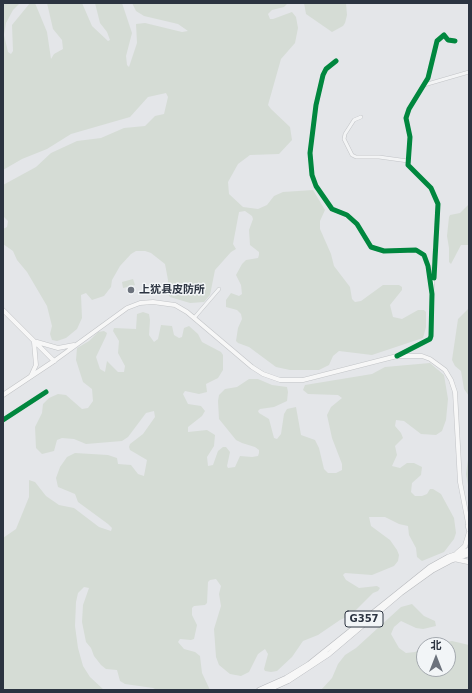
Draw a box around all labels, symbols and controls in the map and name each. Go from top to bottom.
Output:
place label: 上犹县皮防所 [139,283,205,297]
marker: 上犹县皮防所 [126,285,136,295]
road number: G357 [345,611,383,627]
north arrow [416,637,456,677]
text: 北 [431,639,442,652]

